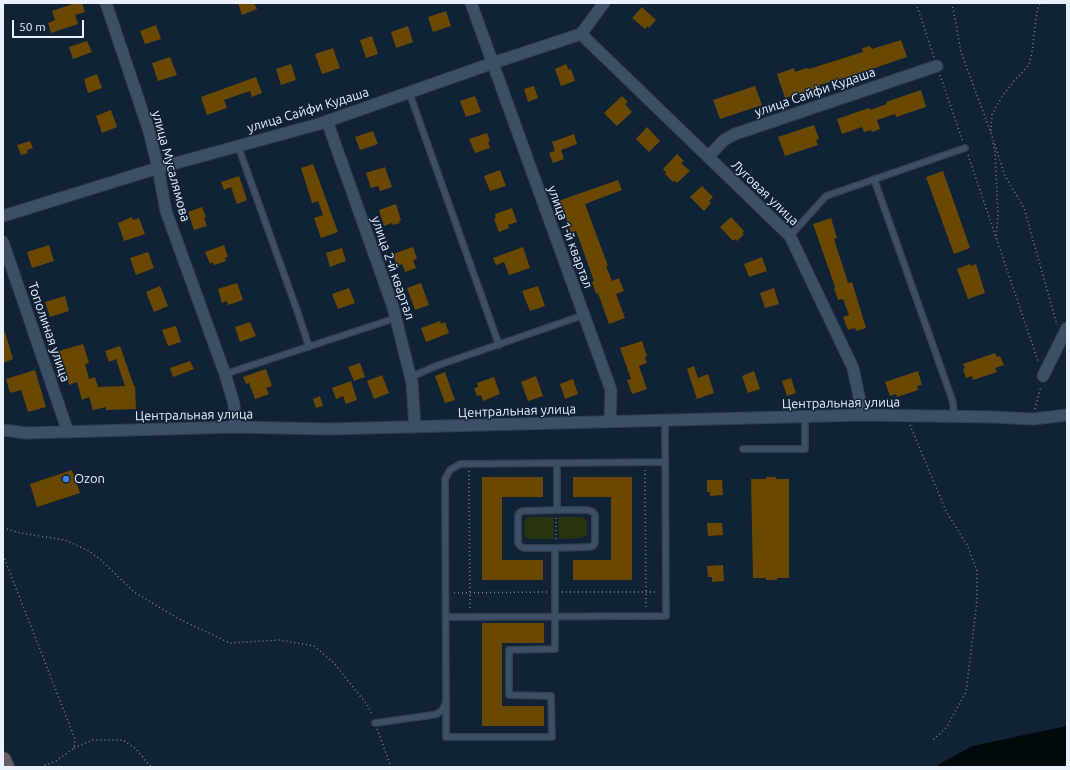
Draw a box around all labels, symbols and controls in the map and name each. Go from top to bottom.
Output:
scale bar [14,12,86,38]
text: 50 m [19,20,46,33]
street label: улица Сайфи Кудаша [753,64,877,120]
street label: улица Сайфи Кудаша [245,84,371,136]
street label: улица Мусалямова [149,109,193,223]
street label: Луговая улица [728,157,802,229]
street label: улица 1-й квартал [544,183,596,291]
street label: улица 2-й квартал [368,214,418,322]
street label: Тополиная улица [25,280,73,384]
street label: Центральная улица [782,394,900,412]
street label: Центральная улица [458,401,576,421]
street label: Центральная улица [135,406,253,424]
place label: Ozon [74,471,105,487]
marker: Ozon [61,474,71,484]

